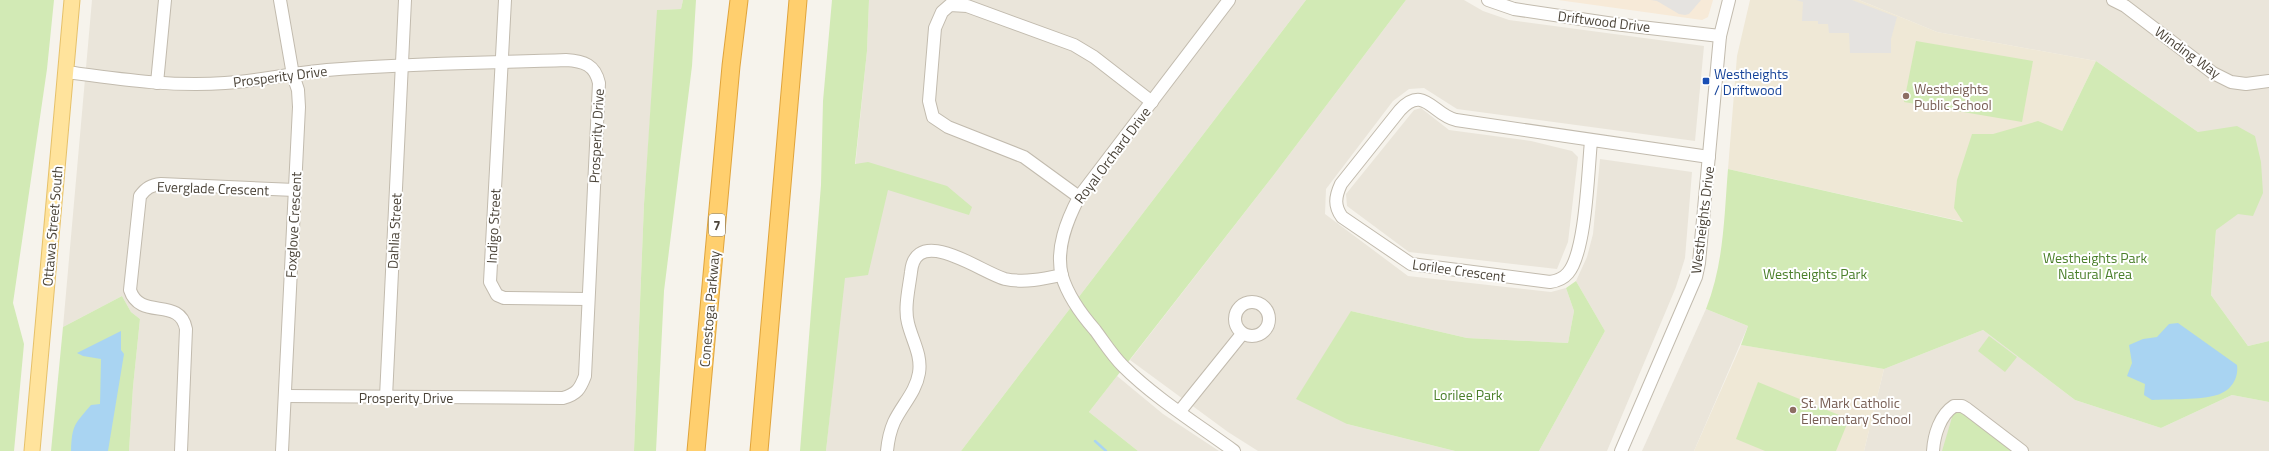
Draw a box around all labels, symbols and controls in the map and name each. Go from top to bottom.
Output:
street label: Driftwood Drive [1557,5,1651,37]
street label: Winding Way [2151,21,2226,83]
street label: Prosperity Drive [232,60,328,92]
place label: Westheights / Driftwood [1714,63,1788,100]
marker: Westheights / Driftwood [1701,76,1711,86]
place label: Westheights Public School [1914,78,1992,115]
street label: Prosperity Drive [583,88,609,184]
marker: Westheights Public School [1901,91,1911,101]
street label: Royal Orchard Drive [1069,102,1155,208]
street label: Ottawa Street South [36,165,68,287]
street label: Westheights Drive [1685,165,1719,275]
street label: Foxglove Crescent [280,171,306,279]
street label: Everglade Crescent [156,176,270,200]
street label: Indigo Street [481,188,505,264]
street label: Dahlia Street [382,192,406,270]
road number: 7 [709,214,725,236]
park label: Westheights Park Natural Area [2043,247,2147,284]
street label: Conestoga Parkway [693,250,725,368]
street label: Lorilee Crescent [1411,253,1507,287]
park label: Westheights Park [1763,263,1867,284]
park label: Lorilee Park [1433,384,1503,405]
street label: Prosperity Drive [359,387,453,408]
place label: St. Mark Catholic Elementary School [1801,392,1911,429]
marker: St. Mark Catholic Elementary School [1788,405,1798,415]

